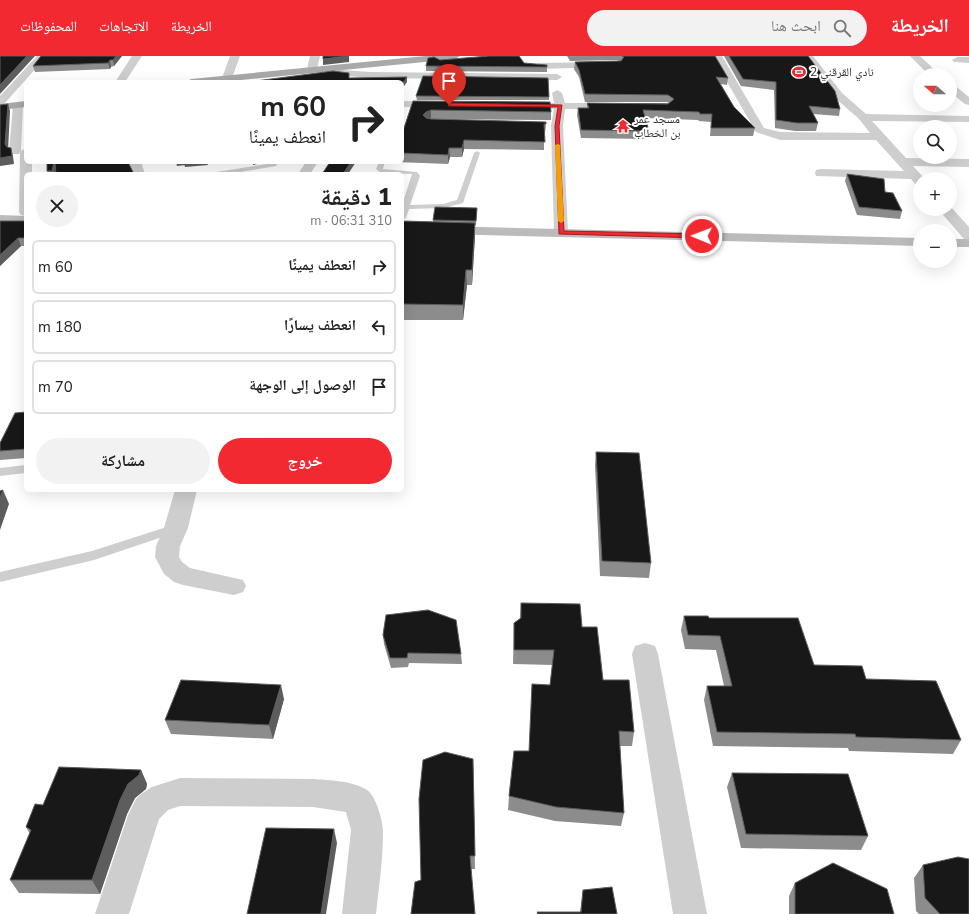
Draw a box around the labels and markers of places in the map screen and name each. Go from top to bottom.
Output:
pin [432,64,466,105]
sports icon: نادي القرقني 2 [791,64,807,80]
place label: نادي القرقني 2 [810,64,874,82]
place label: مسجد عمر بن الخطاب [633,111,681,141]
temple icon: مسجد عمر بن الخطاب [615,118,631,134]

